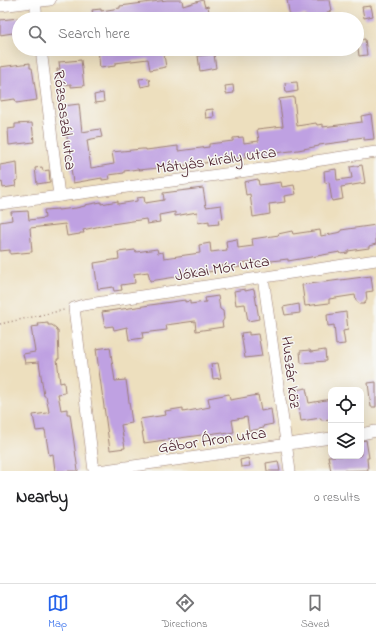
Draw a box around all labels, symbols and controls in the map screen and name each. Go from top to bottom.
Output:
search box [12,12,364,56]
icon: search [26,23,48,45]
text: Search here [58,23,130,45]
street label: Rózsaszál utca [46,69,82,172]
street label: Mátyás király utca [155,141,278,181]
street label: Jókai Mór utca [173,250,271,288]
street label: Huszár köz [274,335,306,410]
map controls [328,387,364,459]
button: locate [328,387,364,423]
street label: Gábor Áron utca [157,422,268,460]
button: layers [328,423,364,459]
text: Nearby [16,485,68,510]
text: 0 results [314,488,360,507]
tab: Map [47,592,69,632]
tab: Directions [162,592,207,632]
tab: Saved [301,592,329,632]

